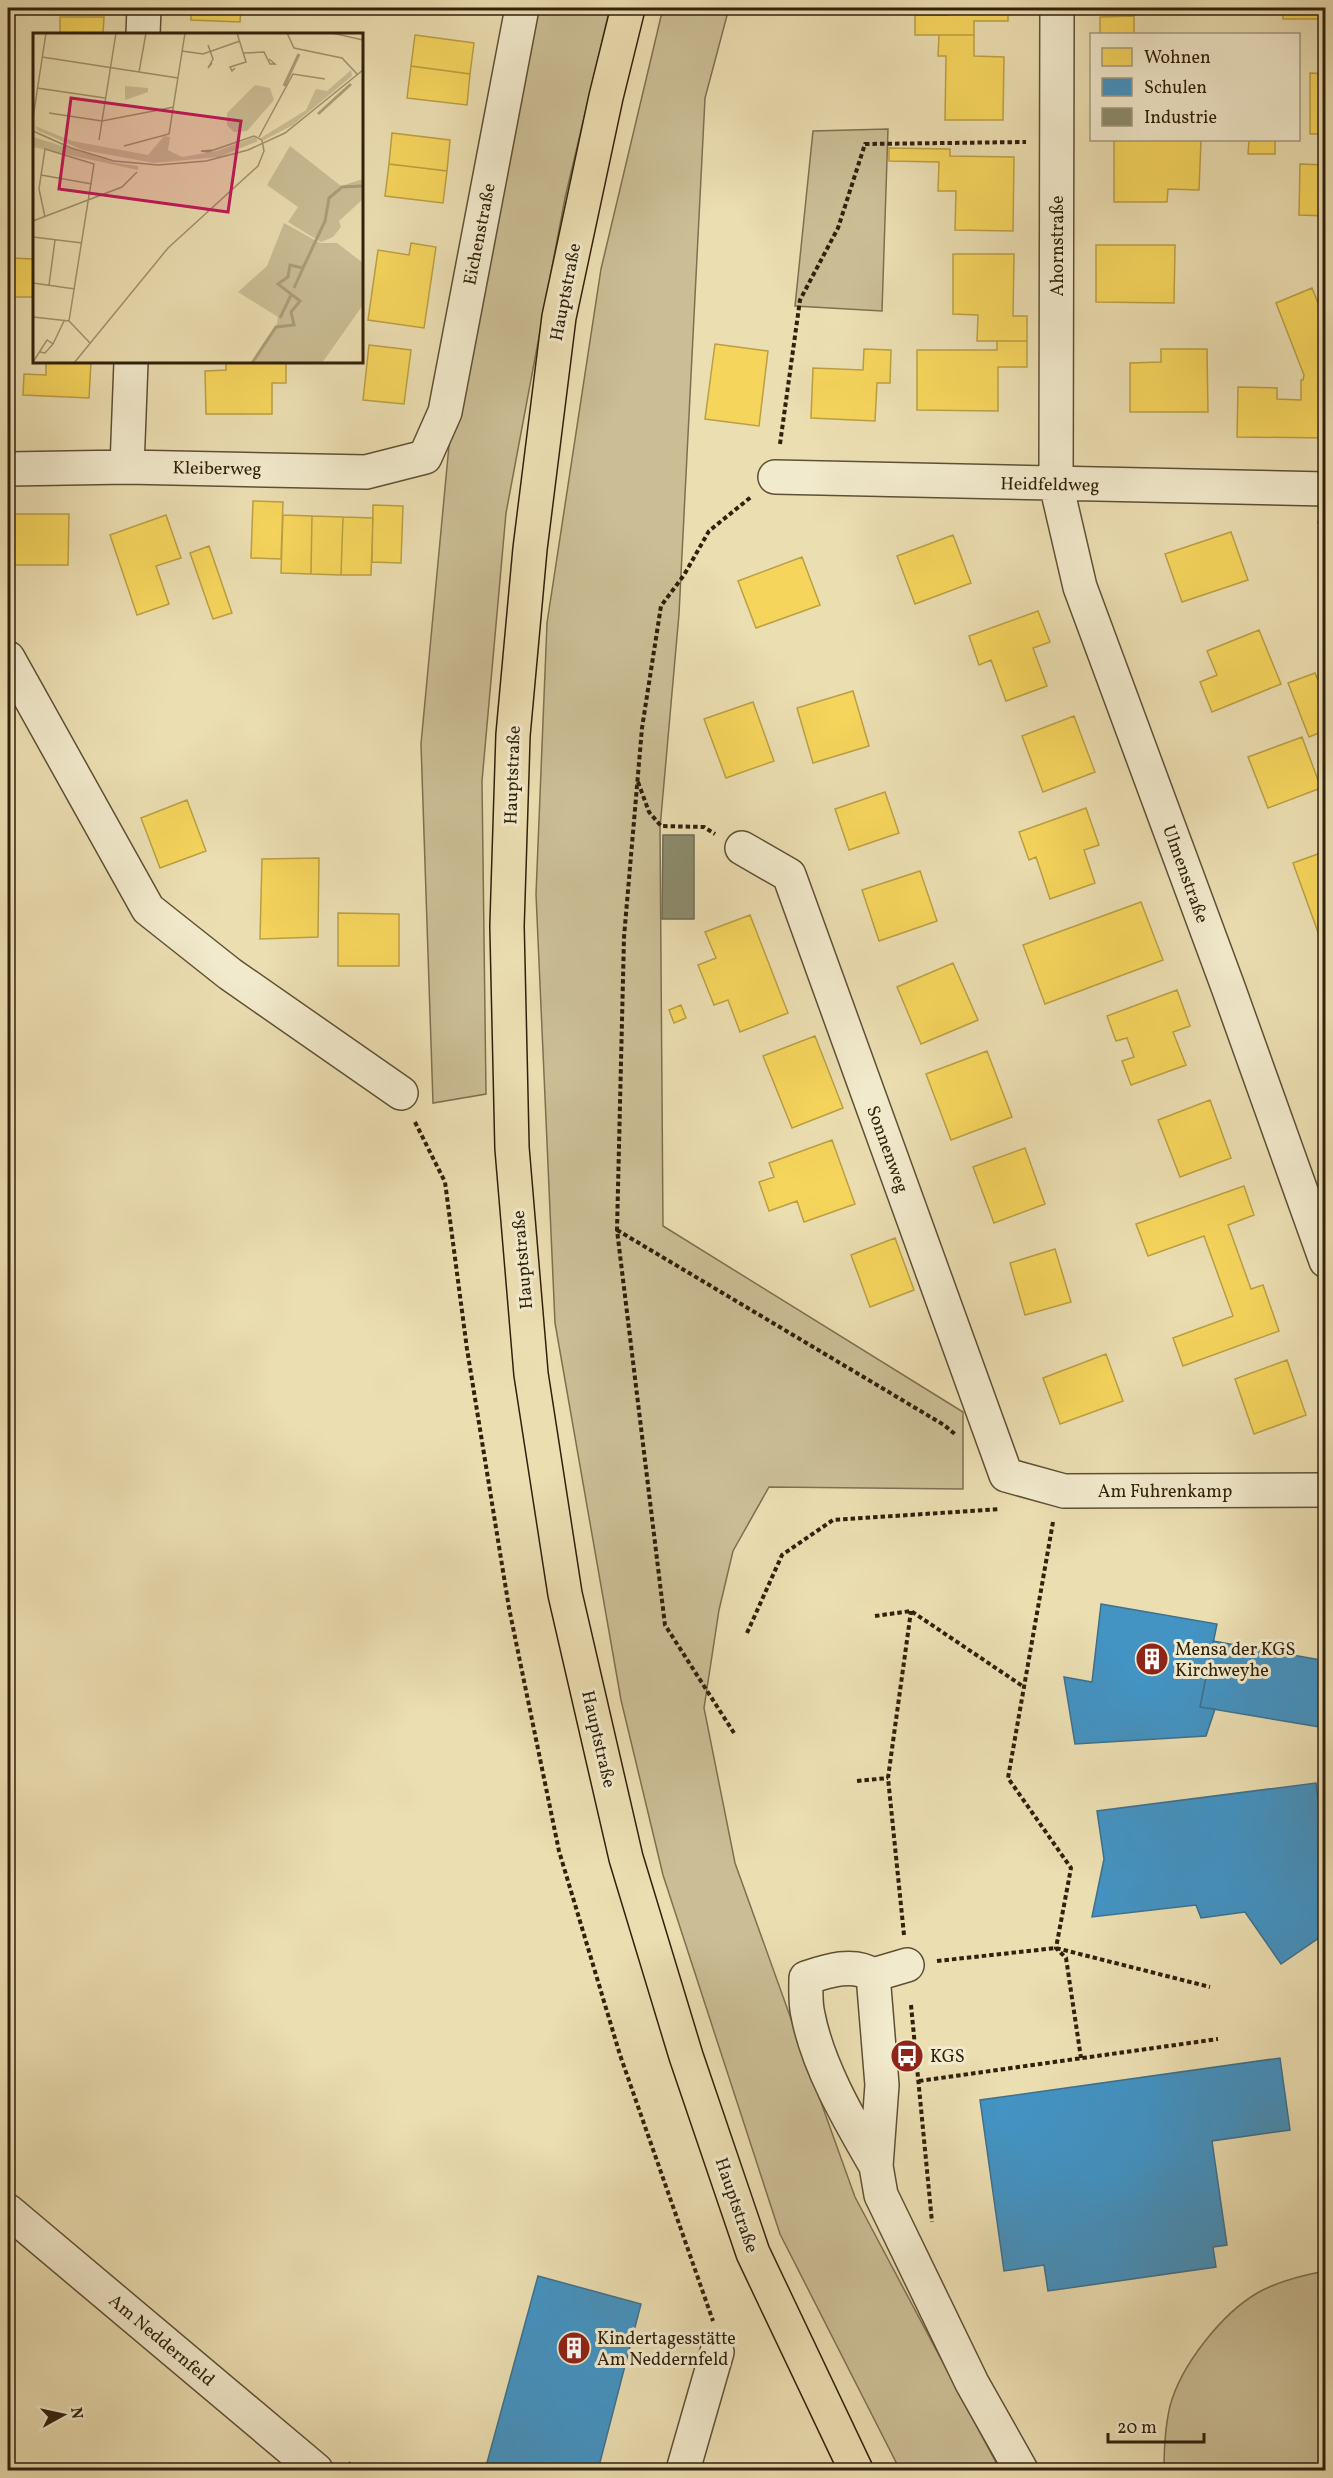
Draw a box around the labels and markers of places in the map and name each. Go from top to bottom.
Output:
place label: Mensa der KGS Kirchweyhe [1175,1638,1296,1684]
building icon: Mensa der KGS Kirchweyhe [1134,1641,1170,1677]
bus stop icon: KGS [889,2038,925,2074]
place label: KGS [930,2045,965,2070]
place label: Kindertagesstätte Am Neddernfeld [597,2327,736,2373]
building icon: Kindertagesstätte Am Neddernfeld [556,2330,592,2366]

